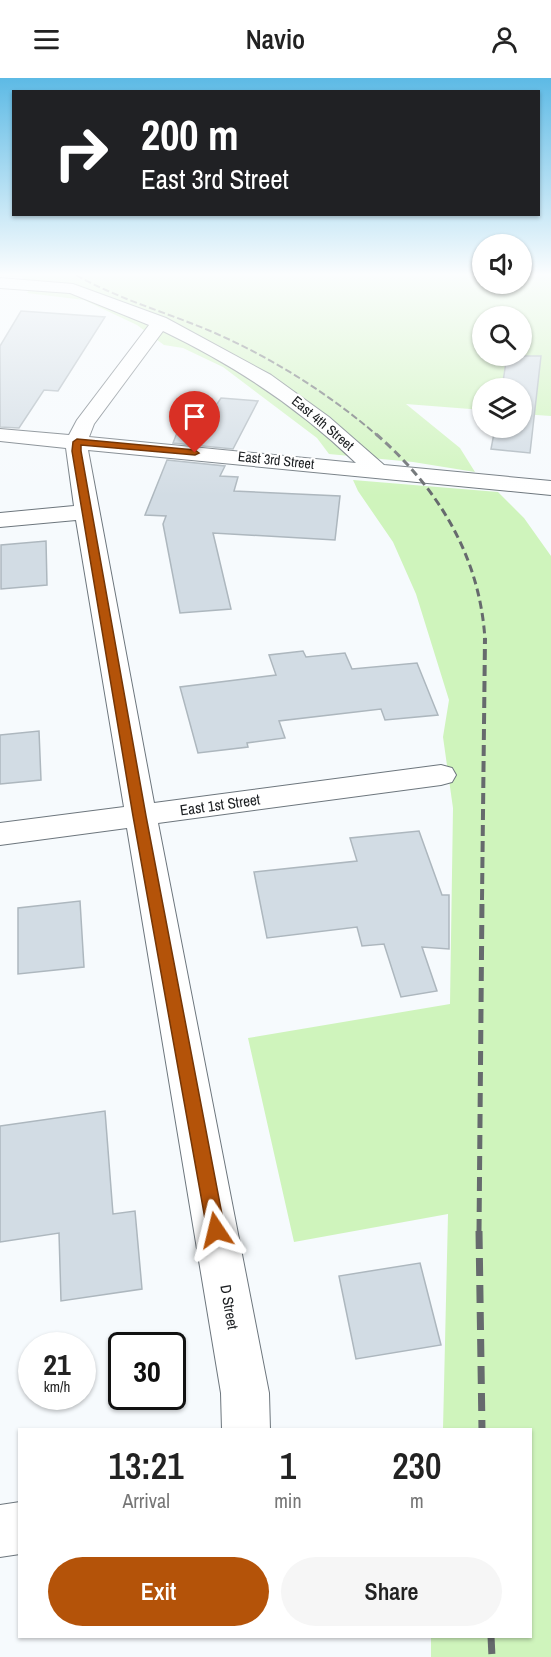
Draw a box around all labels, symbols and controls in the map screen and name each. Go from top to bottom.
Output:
text: Navio [246,21,305,57]
icon: menu [30,23,63,56]
icon: person [488,23,521,56]
text: 200 m [141,107,239,163]
icon: right [42,114,120,192]
text: East 3rd Street [141,161,289,197]
map controls [472,234,532,438]
button: sound [472,234,532,294]
button: search [472,306,532,366]
button: layers [472,378,532,438]
pin [169,391,220,453]
street label: East 4th Street [288,392,358,454]
icon: arrive [178,400,211,433]
street label: East 3rd Street [237,447,315,473]
street label: East 1st Street [179,788,262,821]
position arrow [184,1198,248,1262]
street label: D Street [215,1283,244,1332]
speed limit sign: 30 [108,1332,186,1410]
text: 21 [43,1344,71,1384]
text: km/h [44,1376,70,1397]
text: 13:21 [109,1442,184,1490]
text: 1 [280,1442,296,1490]
text: 230 [392,1442,441,1490]
text: Arrival [122,1487,170,1514]
text: min [274,1487,302,1514]
text: m [410,1487,424,1514]
button: Exit [48,1557,269,1626]
button: Share [281,1557,502,1626]

